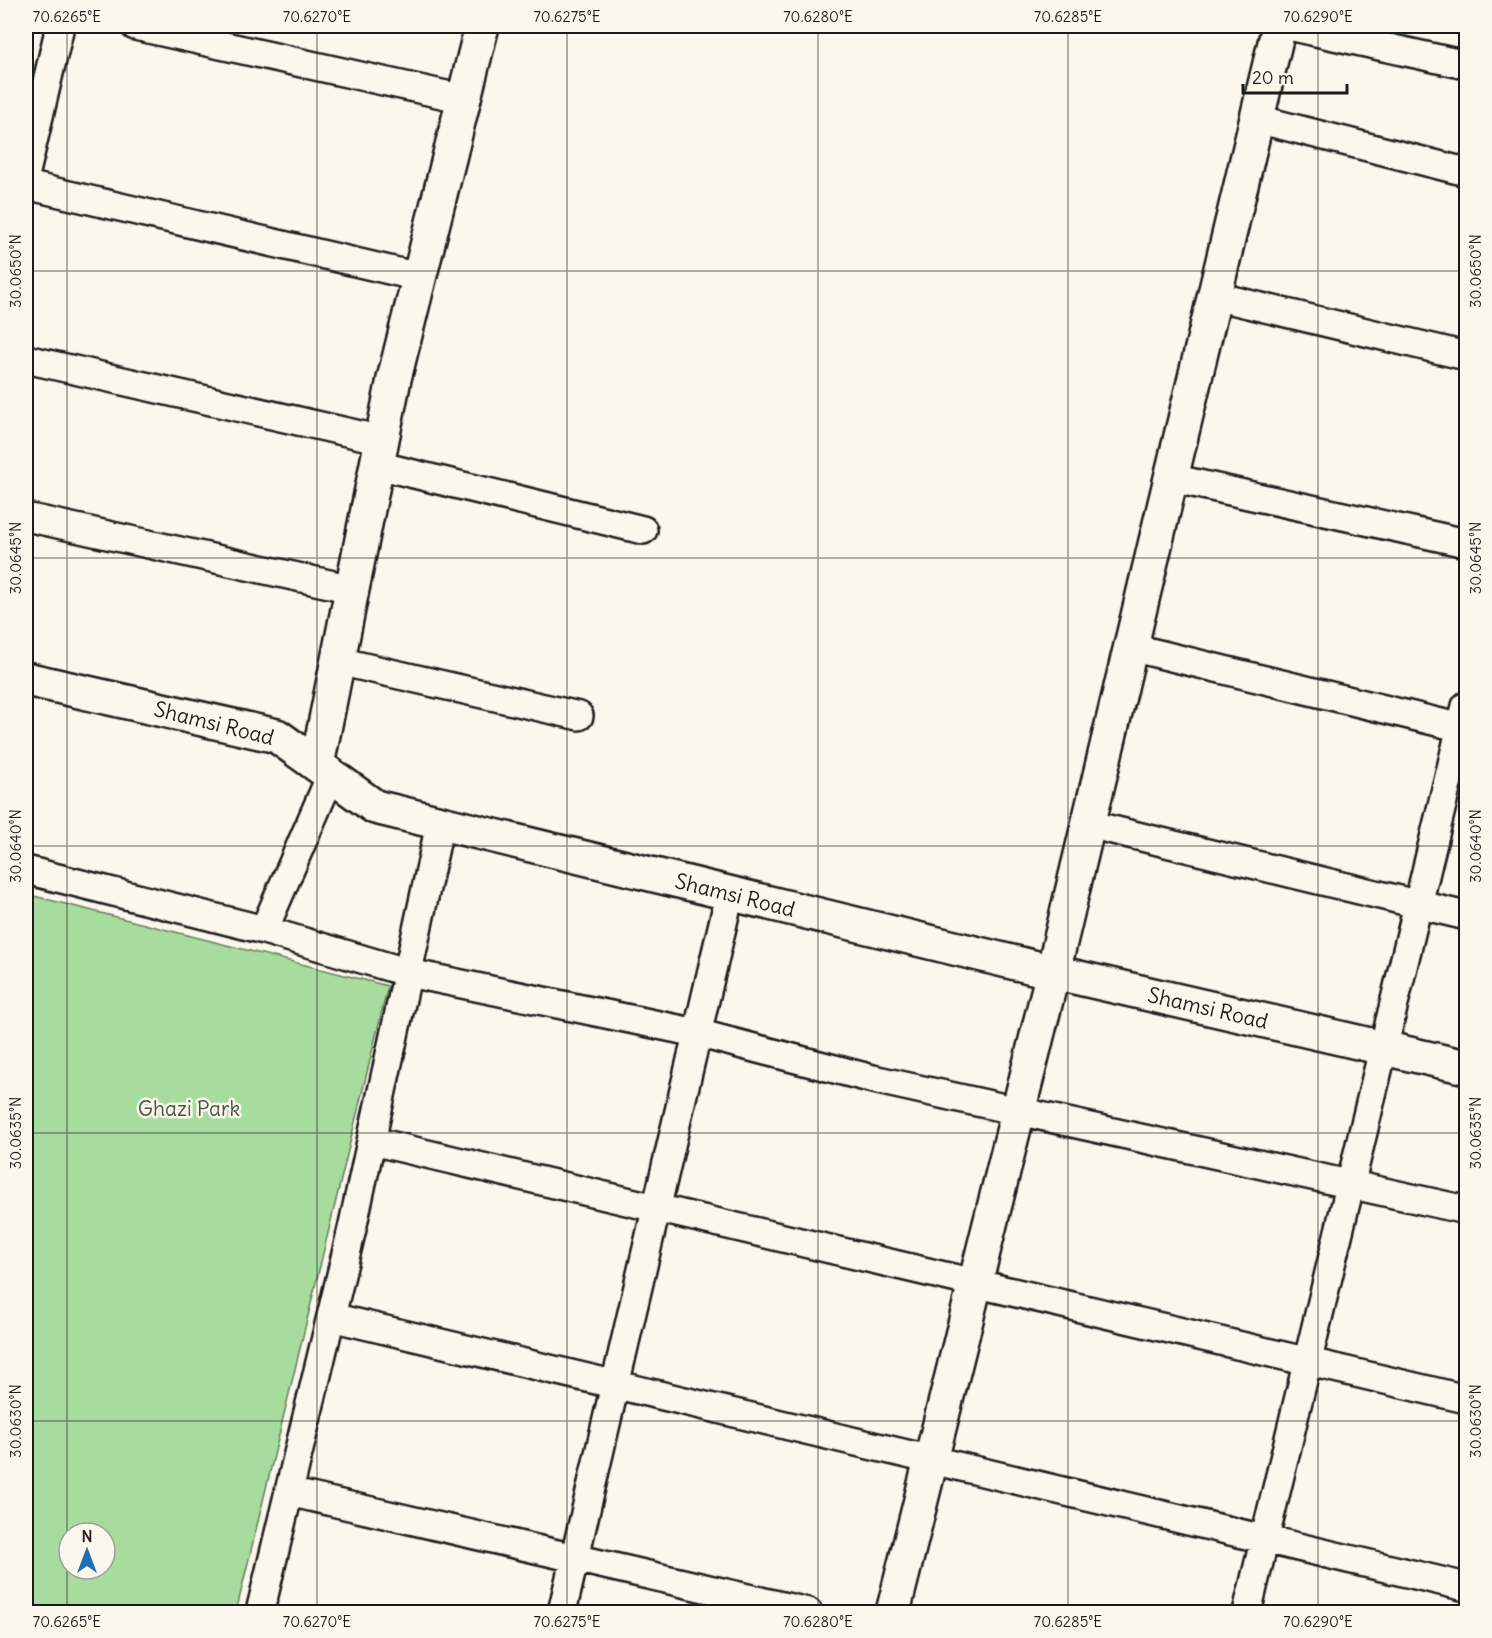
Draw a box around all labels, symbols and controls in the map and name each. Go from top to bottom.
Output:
text: 70.6265°E [33,7,101,26]
text: 70.6270°E [283,7,351,26]
text: 70.6275°E [533,7,601,26]
text: 70.6280°E [783,7,853,26]
text: 70.6285°E [1034,7,1102,26]
text: 70.6290°E [1283,7,1353,26]
scale bar [1243,57,1346,95]
text: 20 m [1252,66,1294,89]
text: 30.0650°N [6,234,25,308]
text: 30.0650°N [1466,234,1485,308]
text: 30.0645°N [6,522,25,594]
text: 30.0645°N [1466,522,1485,594]
street label: Shamsi Road [151,695,277,751]
text: 30.0640°N [6,809,25,883]
text: 30.0640°N [1466,809,1485,883]
street label: Shamsi Road [672,867,798,923]
street label: Shamsi Road [1145,981,1271,1035]
park label: Ghazi Park [138,1095,240,1122]
text: 30.0635°N [6,1097,25,1169]
text: 30.0635°N [1466,1097,1485,1169]
text: 30.0630°N [6,1384,25,1458]
text: 30.0630°N [1466,1384,1485,1458]
north arrow [57,1521,117,1581]
text: N [81,1526,93,1546]
text: 70.6265°E [33,1612,101,1631]
text: 70.6270°E [283,1612,351,1631]
text: 70.6275°E [533,1612,601,1631]
text: 70.6280°E [783,1612,853,1631]
text: 70.6285°E [1034,1612,1102,1631]
text: 70.6290°E [1283,1612,1353,1631]

